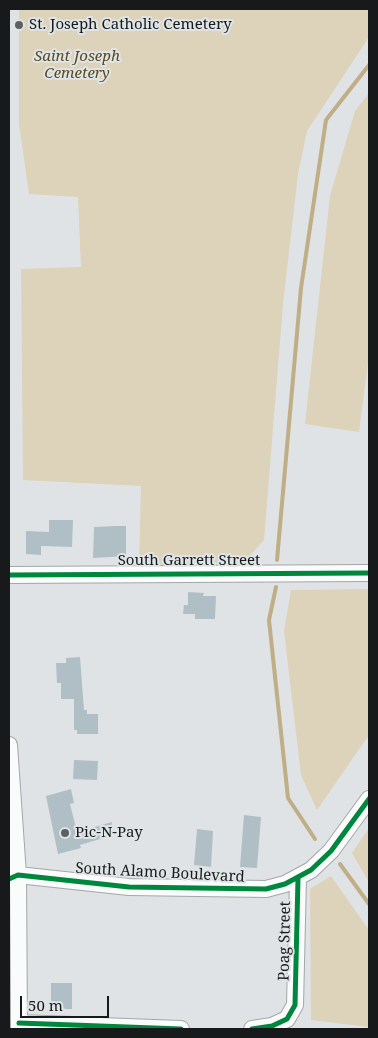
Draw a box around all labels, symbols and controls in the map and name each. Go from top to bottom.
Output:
place label: St. Joseph Catholic Cemetery [29,16,232,34]
marker: St. Joseph Catholic Cemetery [13,19,25,31]
park label: Saint Joseph Cemetery [34,48,120,83]
street label: South Garrett Street [118,552,260,570]
place label: Pic-N-Pay [75,824,143,842]
marker: Pic-N-Pay [59,827,71,839]
street label: South Alamo Boulevard [75,860,245,886]
street label: Poag Street [275,901,295,981]
scale bar [22,986,111,1018]
text: 50 m [28,995,63,1015]

